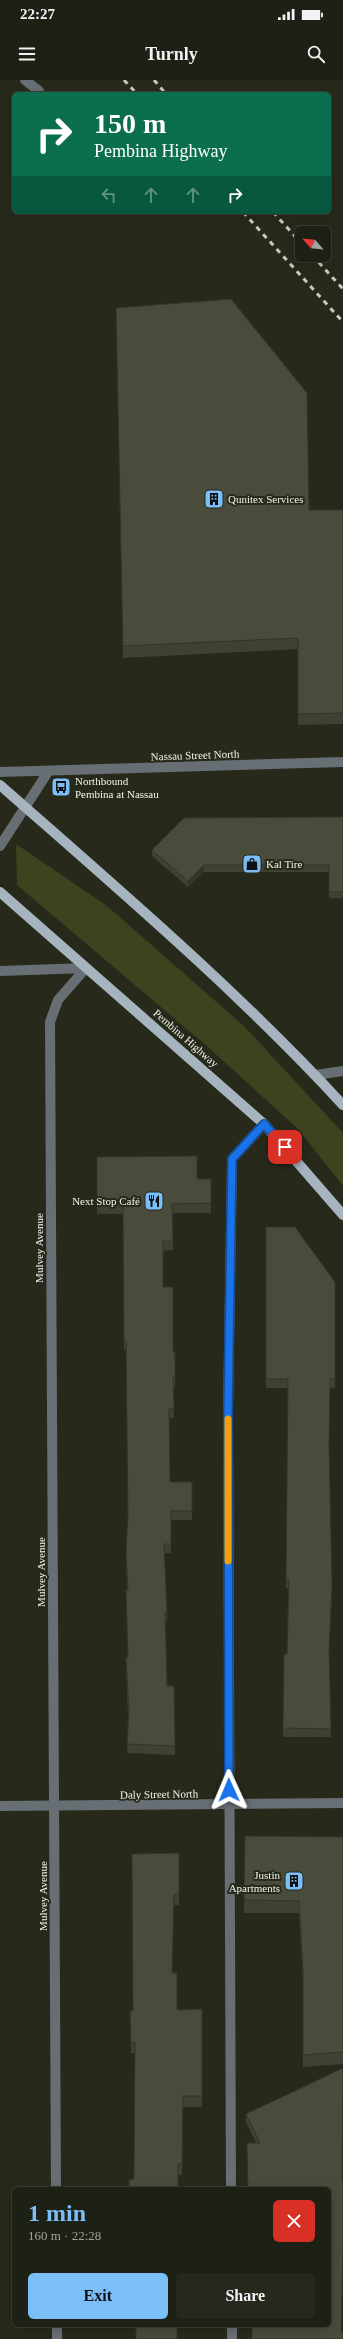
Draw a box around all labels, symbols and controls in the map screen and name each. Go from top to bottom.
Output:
text: 22:27 [20,6,55,22]
icon: menu [16,43,38,65]
icon: search [305,43,327,65]
text: Turnly [145,44,198,64]
icon: right [28,108,80,160]
text: 150 m [94,108,166,139]
text: Pembina Highway [94,141,227,161]
icon: left [98,184,120,206]
icon: ahead [140,184,162,206]
icon: ahead [182,184,204,206]
icon: right [224,184,246,206]
north arrow [295,226,331,262]
map controls [295,226,331,262]
building icon: Qunitex Services [203,488,225,510]
place label: Qunitex Services [228,493,303,505]
street label: Nassau Street North [151,747,240,763]
place label: Northbound Pembina at Nassau [75,775,159,800]
bus stop icon: Northbound Pembina at Nassau [50,776,72,798]
shop icon: Kal Tire [241,853,263,875]
place label: Kal Tire [266,858,302,870]
street label: Pembina Highway [151,1007,221,1070]
pin [268,1130,302,1164]
icon: arrive [274,1136,296,1158]
restaurant icon: Next Stop Café [143,1190,165,1212]
place label: Next Stop Café [72,1195,140,1207]
street label: Mulvey Avenue [33,1213,45,1283]
street label: Mulvey Avenue [35,1537,47,1607]
position arrow [208,1769,250,1811]
street label: Daly Street North [120,1787,199,1801]
street label: Mulvey Avenue [37,1861,49,1931]
place label: Justin Apartments [229,1869,280,1894]
building icon: Justin Apartments [283,1870,305,1892]
text: 1 min [28,2200,86,2226]
button: close [273,2200,315,2242]
text: 160 m · 22:28 [28,2228,101,2243]
button: Exit [28,2273,168,2319]
button: Share [176,2273,315,2319]

